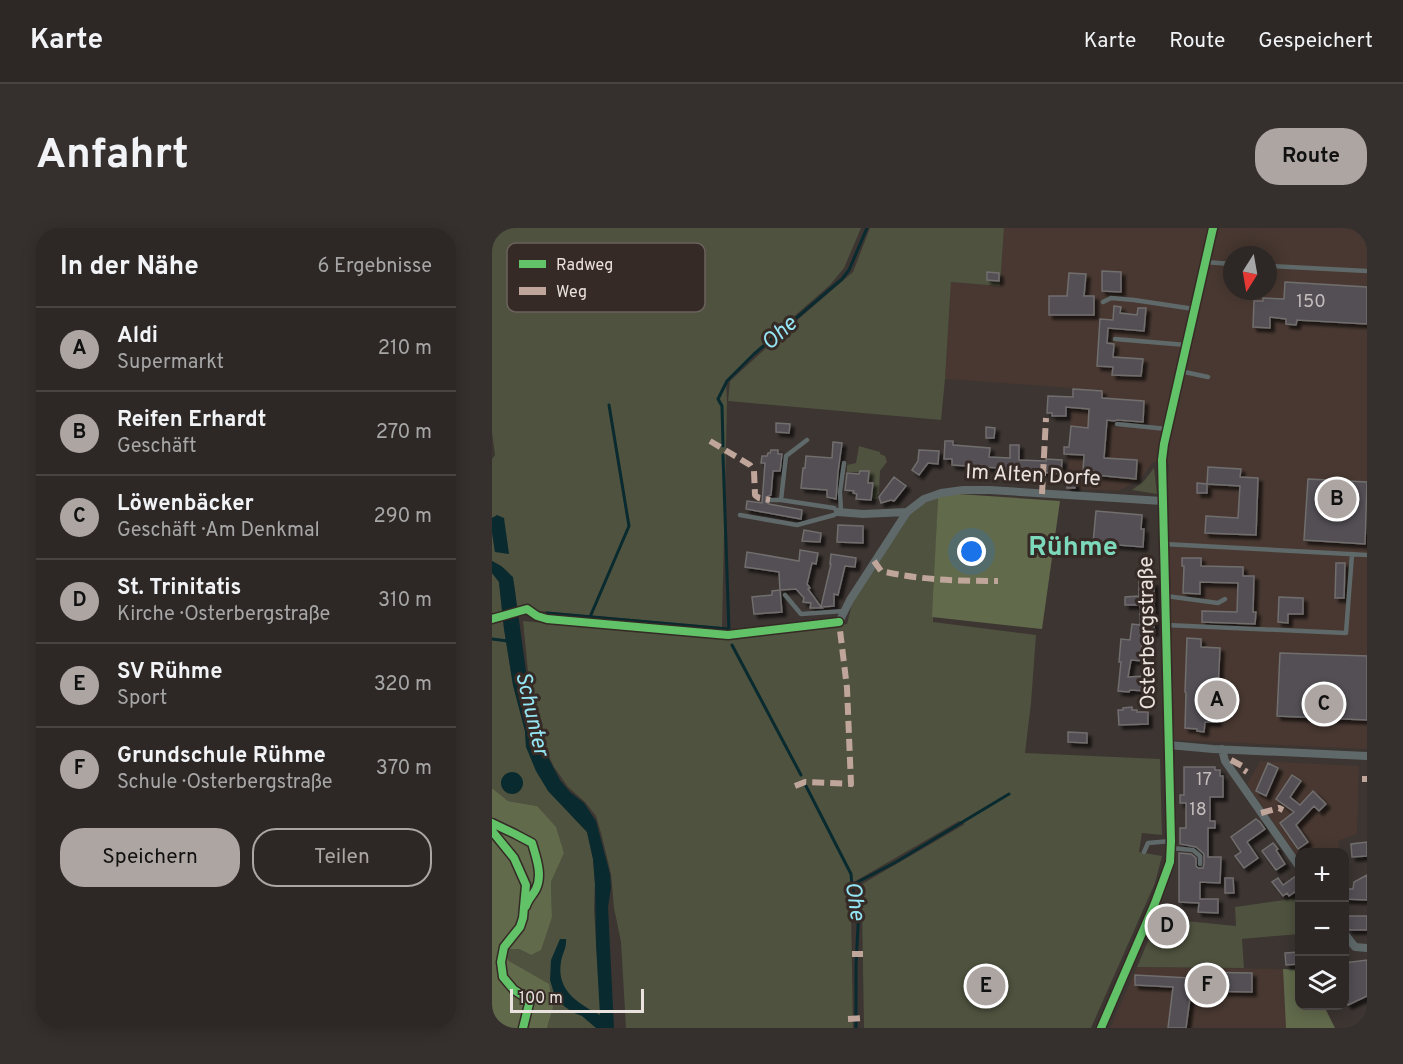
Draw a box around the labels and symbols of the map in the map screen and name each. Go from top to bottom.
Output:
legend [507,243,705,312]
north arrow [1223,246,1277,300]
text: Radweg [556,256,613,276]
text: Weg [556,283,587,303]
house number: 150 [1296,291,1326,314]
water label: Ohe [757,311,804,357]
street label: Im Alten Dorfe [965,459,1101,493]
pin: B [1318,476,1356,522]
district label: Rühme [1028,531,1118,565]
your location [957,537,986,566]
street label: Osterbergstraße [1133,556,1163,710]
water label: Schunter [508,669,554,760]
pin: A [1198,678,1236,722]
pin: C [1304,682,1344,726]
house number: 17 [1196,769,1212,792]
house number: 18 [1189,799,1207,822]
water label: Ohe [838,880,870,923]
pin: D [1148,904,1186,948]
pin: F [1188,962,1226,1008]
pin: E [966,964,1006,1008]
scale bar [510,986,644,1014]

